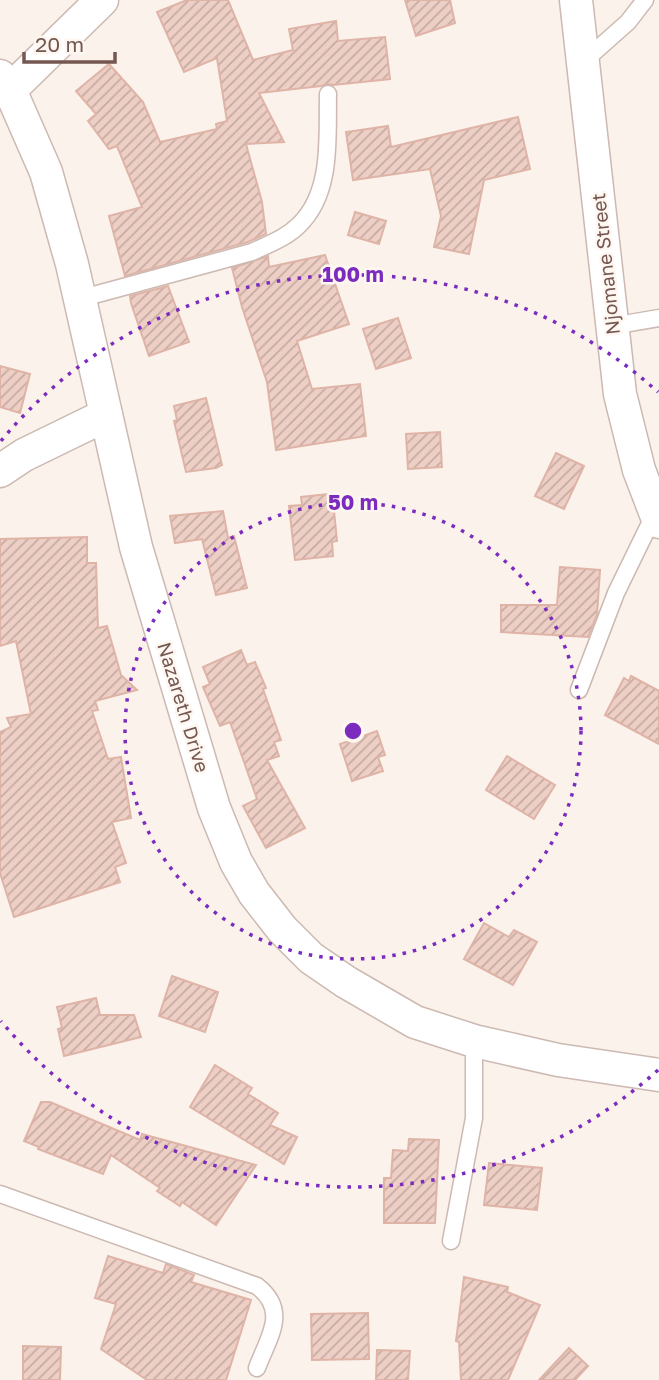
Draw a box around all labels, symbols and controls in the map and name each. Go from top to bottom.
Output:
scale bar [24,21,116,65]
text: 20 m [35,31,84,57]
street label: Njomane Street [586,192,624,336]
text: 100 m [322,261,384,287]
text: 50 m [328,489,378,515]
street label: Nazareth Drive [153,639,215,775]
centre of rings [341,719,365,743]

